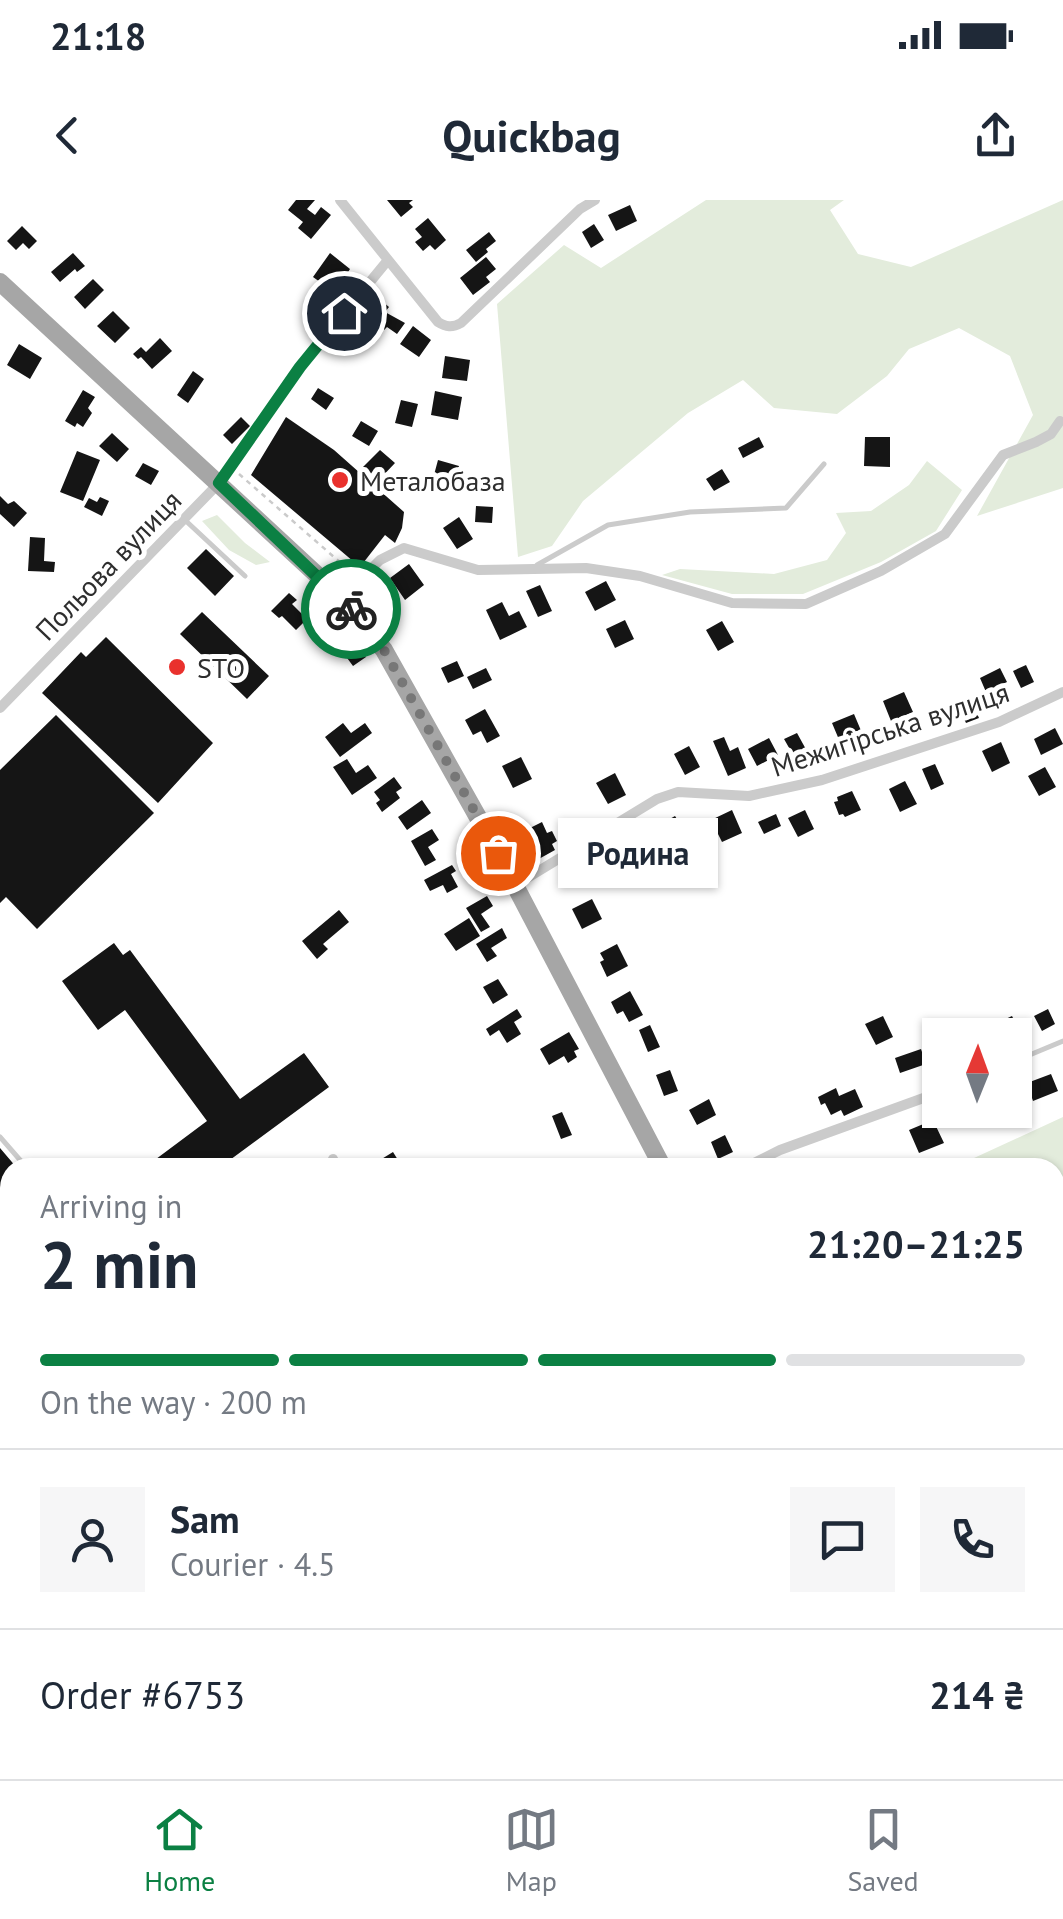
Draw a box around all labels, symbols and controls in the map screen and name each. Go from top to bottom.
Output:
text: 21:18 [50,11,146,60]
text: Quickbag [442,106,621,164]
icon: back [40,108,95,163]
icon: share [968,108,1023,163]
pin [302,271,387,356]
icon: home [317,286,372,341]
place label: Металобаза [360,462,506,499]
marker: Металобаза [329,469,351,491]
street label: Польова вулиця [27,482,189,648]
courier [301,559,401,659]
icon: bike [324,582,379,637]
place label: STO [197,649,245,686]
marker: STO [166,656,188,678]
street label: Межигірська вулиця [766,673,1014,785]
pin [456,811,541,896]
callout: Родина [558,818,718,888]
icon: bag [471,826,526,881]
text: Родина [586,832,690,874]
north arrow [922,1018,1032,1128]
map controls [922,1018,1032,1128]
text: Arriving in [40,1185,182,1227]
text: 21:20–21:25 [807,1219,1025,1268]
text: 2 min [40,1222,199,1306]
text: On the way · 200 m [40,1381,307,1423]
button: person [40,1487,145,1592]
button: chat [790,1487,895,1592]
button: phone [920,1487,1025,1592]
text: Sam [170,1494,240,1543]
text: Courier · 4.5 [170,1543,336,1585]
text: Order #6753 [40,1670,245,1719]
text: 214 ₴ [929,1670,1025,1719]
tab: Home [144,1802,215,1899]
tab: Map [504,1802,559,1899]
tab: Saved [847,1802,919,1899]

